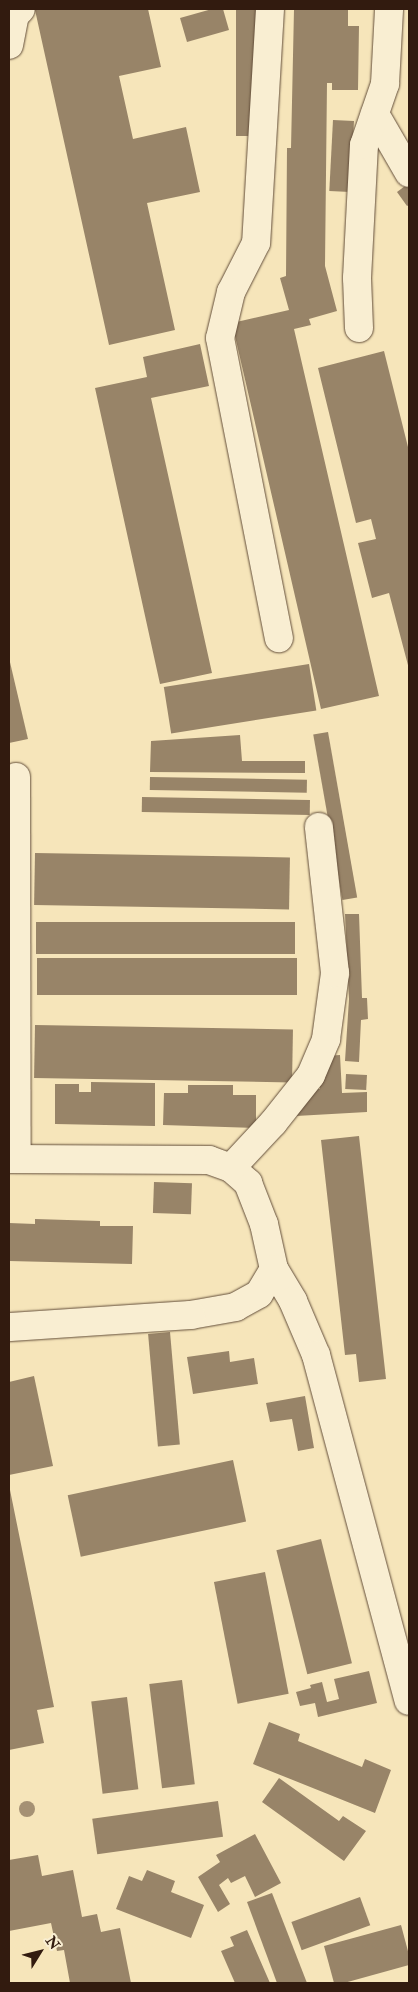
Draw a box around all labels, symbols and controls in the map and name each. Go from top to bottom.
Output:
north arrow [15,1927,65,1977]
text: N [42,1933,63,1953]

